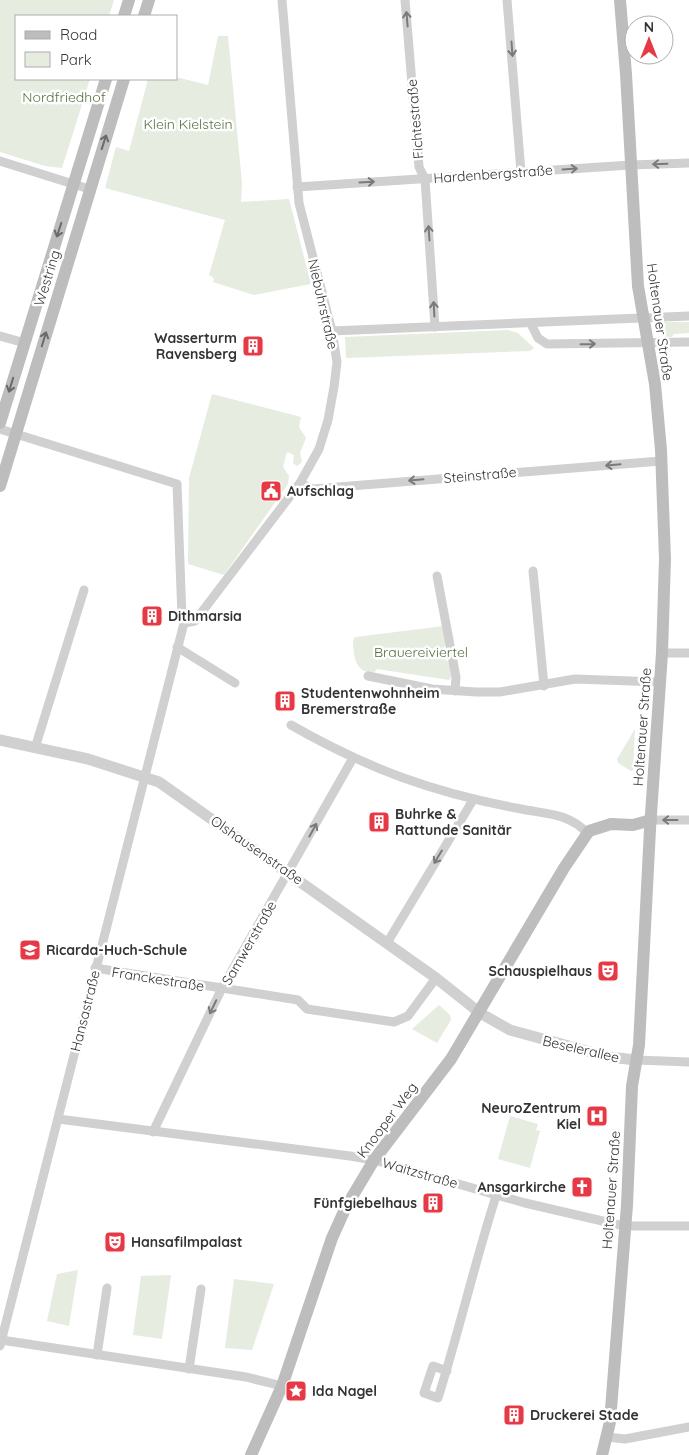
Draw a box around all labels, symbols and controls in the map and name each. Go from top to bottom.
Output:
one-way arrow [402,11,411,27]
legend [15,15,178,80]
north arrow [624,15,674,65]
text: N [644,18,654,36]
text: Road [60,25,97,44]
one-way arrow [507,40,516,56]
text: Park [60,50,92,69]
street label: Fichtestraße [403,78,427,160]
park label: Nordfriedhof [22,88,106,106]
park label: Klein Kielstein [143,115,233,133]
one-way arrow [100,135,109,150]
one-way arrow [652,159,668,169]
street label: Hardenbergstraße [433,161,553,187]
one-way arrow [561,165,577,174]
one-way arrow [359,178,375,187]
one-way arrow [54,222,64,238]
one-way arrow [425,225,434,241]
street label: Westring [30,248,64,308]
street label: Niebuhrstraße [304,257,342,351]
street label: Holtenauer Straße [643,262,677,382]
one-way arrow [430,301,439,317]
place label: Wasserturm Ravensberg [154,329,237,363]
one-way arrow [40,331,50,347]
building icon: Wasserturm Ravensberg [241,334,265,358]
one-way arrow [579,340,595,349]
one-way arrow [6,377,16,393]
one-way arrow [605,460,621,469]
street label: Steinstraße [443,463,517,487]
one-way arrow [408,476,424,485]
public building icon: Aufschlag [259,479,283,503]
place label: Aufschlag [287,482,354,500]
building icon: Dithmarsia [140,604,164,628]
place label: Dithmarsia [168,607,242,625]
park label: Brauereiviertel [374,643,468,661]
street label: Holtenauer Straße [629,667,655,787]
place label: Studentenwohnheim Bremerstraße [301,684,440,718]
building icon: Studentenwohnheim Bremerstraße [273,689,297,713]
place label: Buhrke & Rattunde Sanitär [395,805,512,839]
building icon: Buhrke & Rattunde Sanitär [367,810,391,834]
street label: Olshausenstraße [207,811,307,889]
one-way arrow [662,815,678,825]
one-way arrow [308,824,318,838]
one-way arrow [433,849,443,863]
street label: Samwerstraße [218,898,280,988]
school or university icon: Ricarda-Huch-Schule [18,938,42,962]
place label: Ricarda-Huch-Schule [46,941,187,959]
theatre icon: Schauspielhaus [596,959,620,983]
place label: Schauspielhaus [489,962,592,980]
street label: Franckestraße [110,963,206,995]
street label: Hansastraße [66,968,104,1054]
one-way arrow [208,999,218,1014]
street label: Beselerallee [541,1031,621,1067]
street label: Knooper Weg [353,1079,421,1161]
place label: NeuroZentrum Kiel [481,1099,581,1133]
hospital icon: NeuroZentrum Kiel [585,1104,609,1128]
street label: Holtenauer Straße [598,1130,624,1250]
street label: Waitzstraße [380,1154,460,1192]
church icon: Ansgarkirche [570,1175,594,1199]
place label: Ansgarkirche [477,1178,566,1196]
building icon: Fünfgiebelhaus [421,1191,445,1215]
place label: Fünfgiebelhaus [314,1194,417,1212]
theatre icon: Hansafilmpalast [103,1230,127,1254]
place label: Hansafilmpalast [131,1233,243,1251]
place icon: Ida Nagel [284,1379,308,1403]
place label: Ida Nagel [312,1382,377,1400]
building icon: Druckerei Stade [502,1403,526,1427]
place label: Druckerei Stade [530,1406,639,1424]

